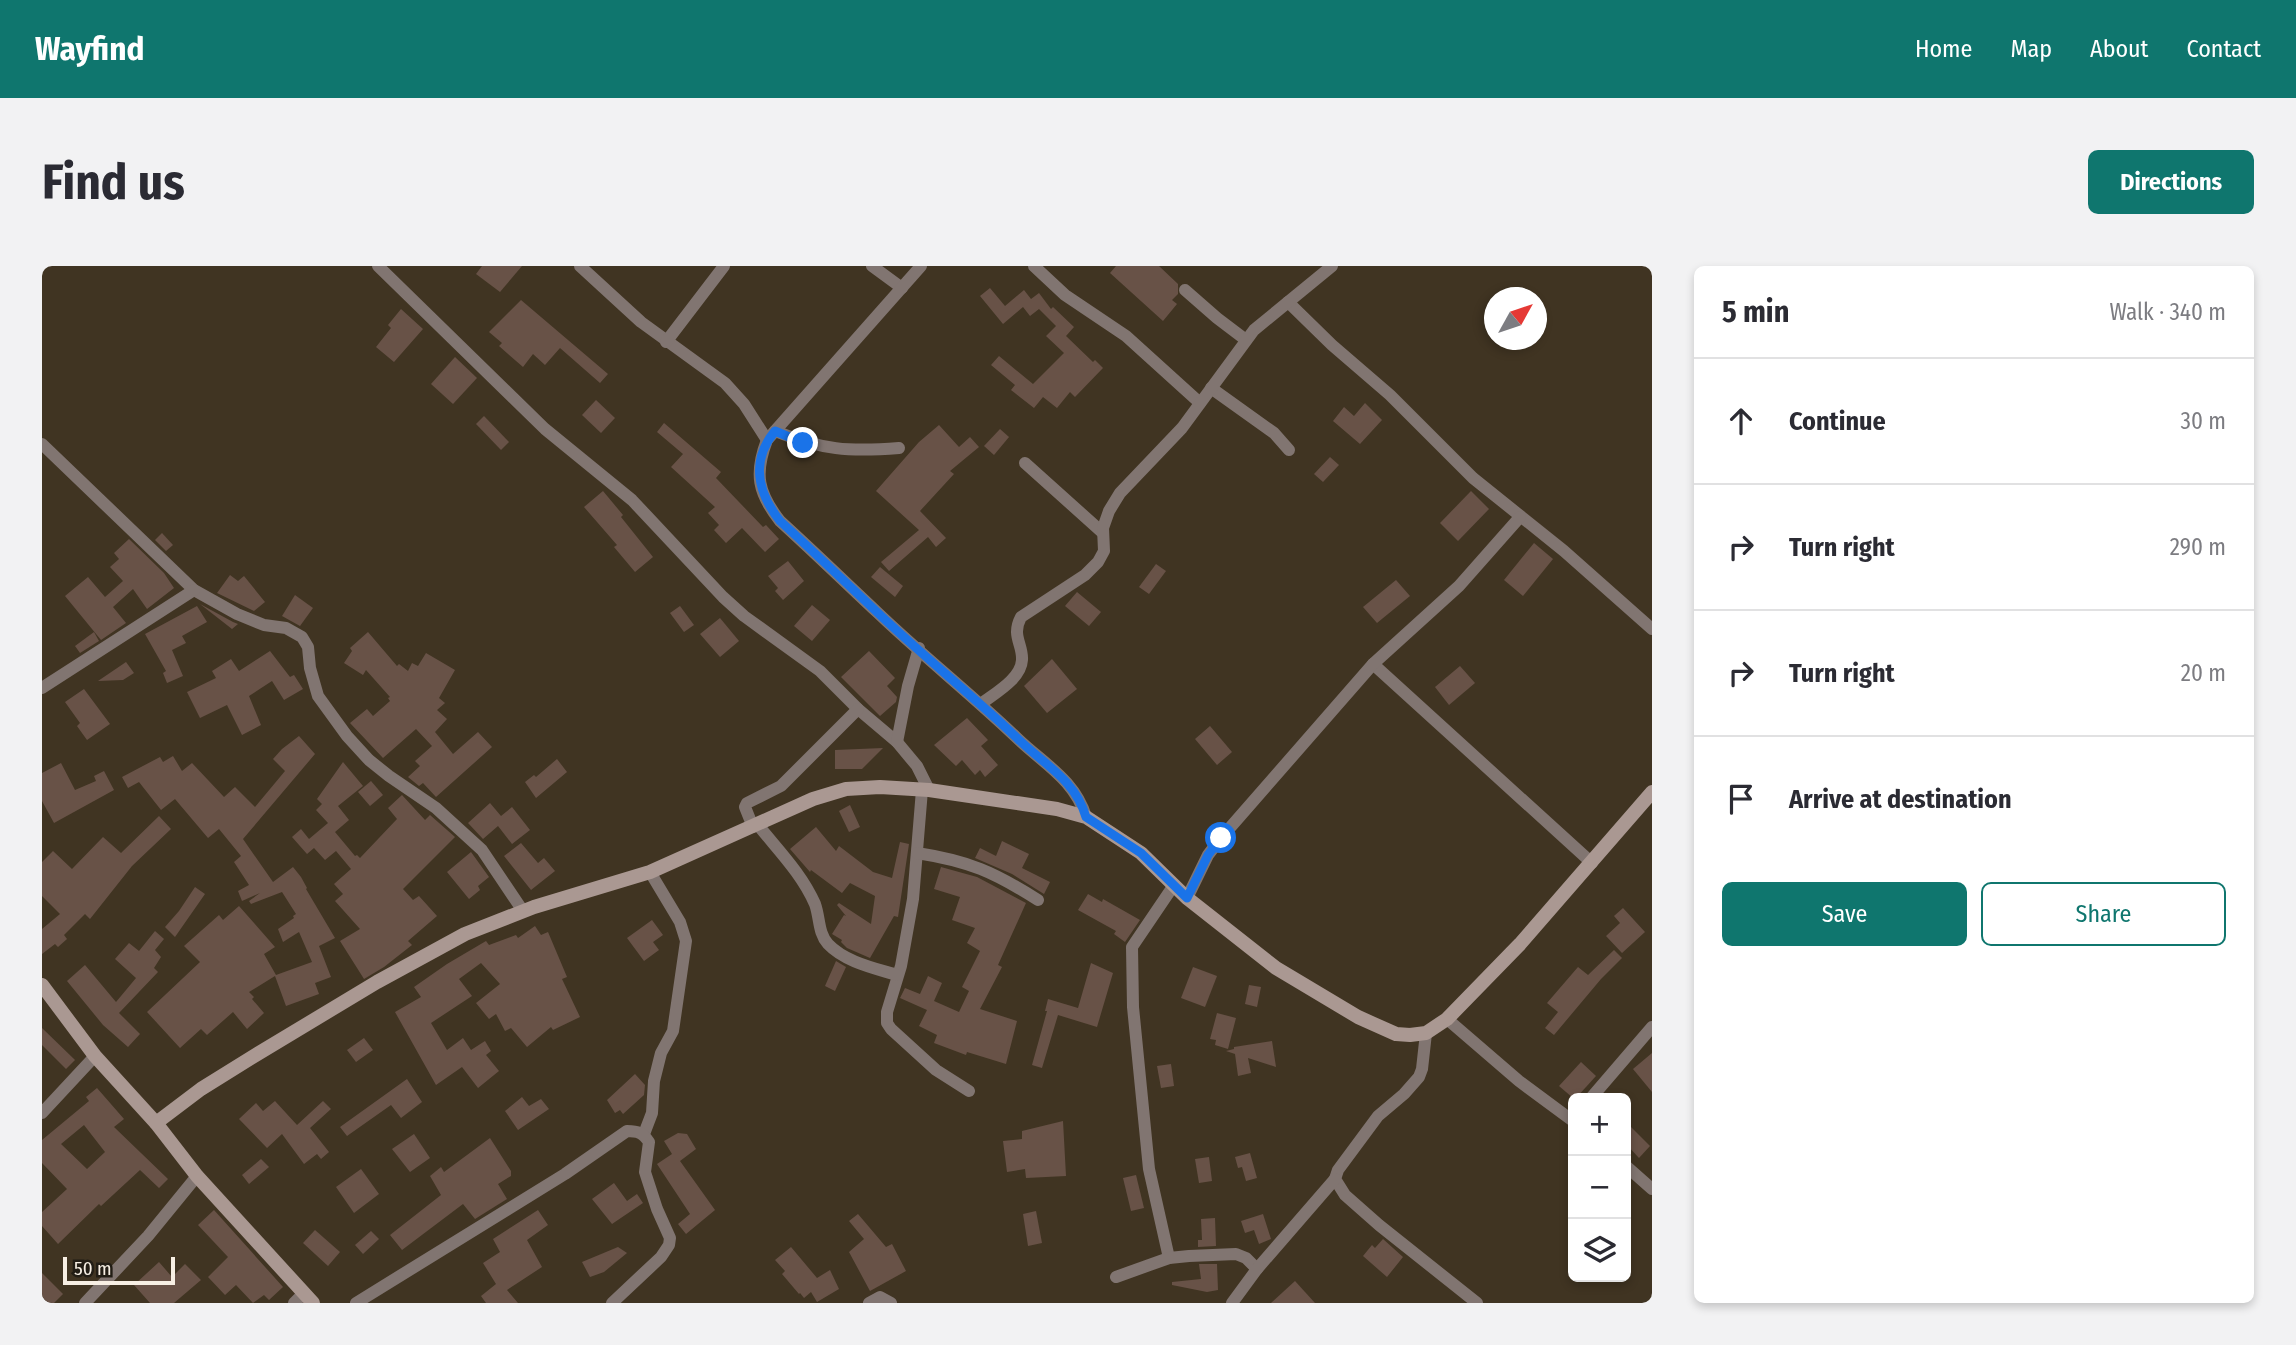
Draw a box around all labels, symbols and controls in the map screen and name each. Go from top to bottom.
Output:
text: Wayfind [35,29,144,69]
text: Home [1915,35,1972,63]
text: Map [2010,35,2052,63]
text: About [2090,35,2148,63]
text: Contact [2186,35,2261,63]
button: Directions [2088,150,2254,214]
text: Find us [42,153,185,212]
north arrow [1484,287,1547,350]
text: 5 min [1722,294,1789,330]
text: Walk · 340 m [2109,298,2226,326]
icon: ahead [1722,402,1760,440]
text: Continue [1789,406,1886,437]
text: 30 m [2181,407,2226,435]
route end [787,427,818,458]
icon: right [1722,528,1760,566]
text: Turn right [1789,532,1895,563]
text: 290 m [2170,533,2226,561]
icon: right [1722,654,1760,692]
text: Turn right [1789,658,1895,689]
text: 20 m [2181,659,2226,687]
icon: arrive [1722,780,1760,818]
text: Arrive at destination [1789,784,2012,815]
route start [1205,822,1236,853]
button: Save [1722,882,1967,946]
button: Share [1981,882,2226,946]
map controls [1568,1093,1631,1282]
button: + [1568,1093,1631,1156]
button: − [1568,1156,1631,1219]
button: layers [1568,1219,1631,1282]
scale bar [63,1254,175,1286]
text: 50 m [74,1257,112,1280]

